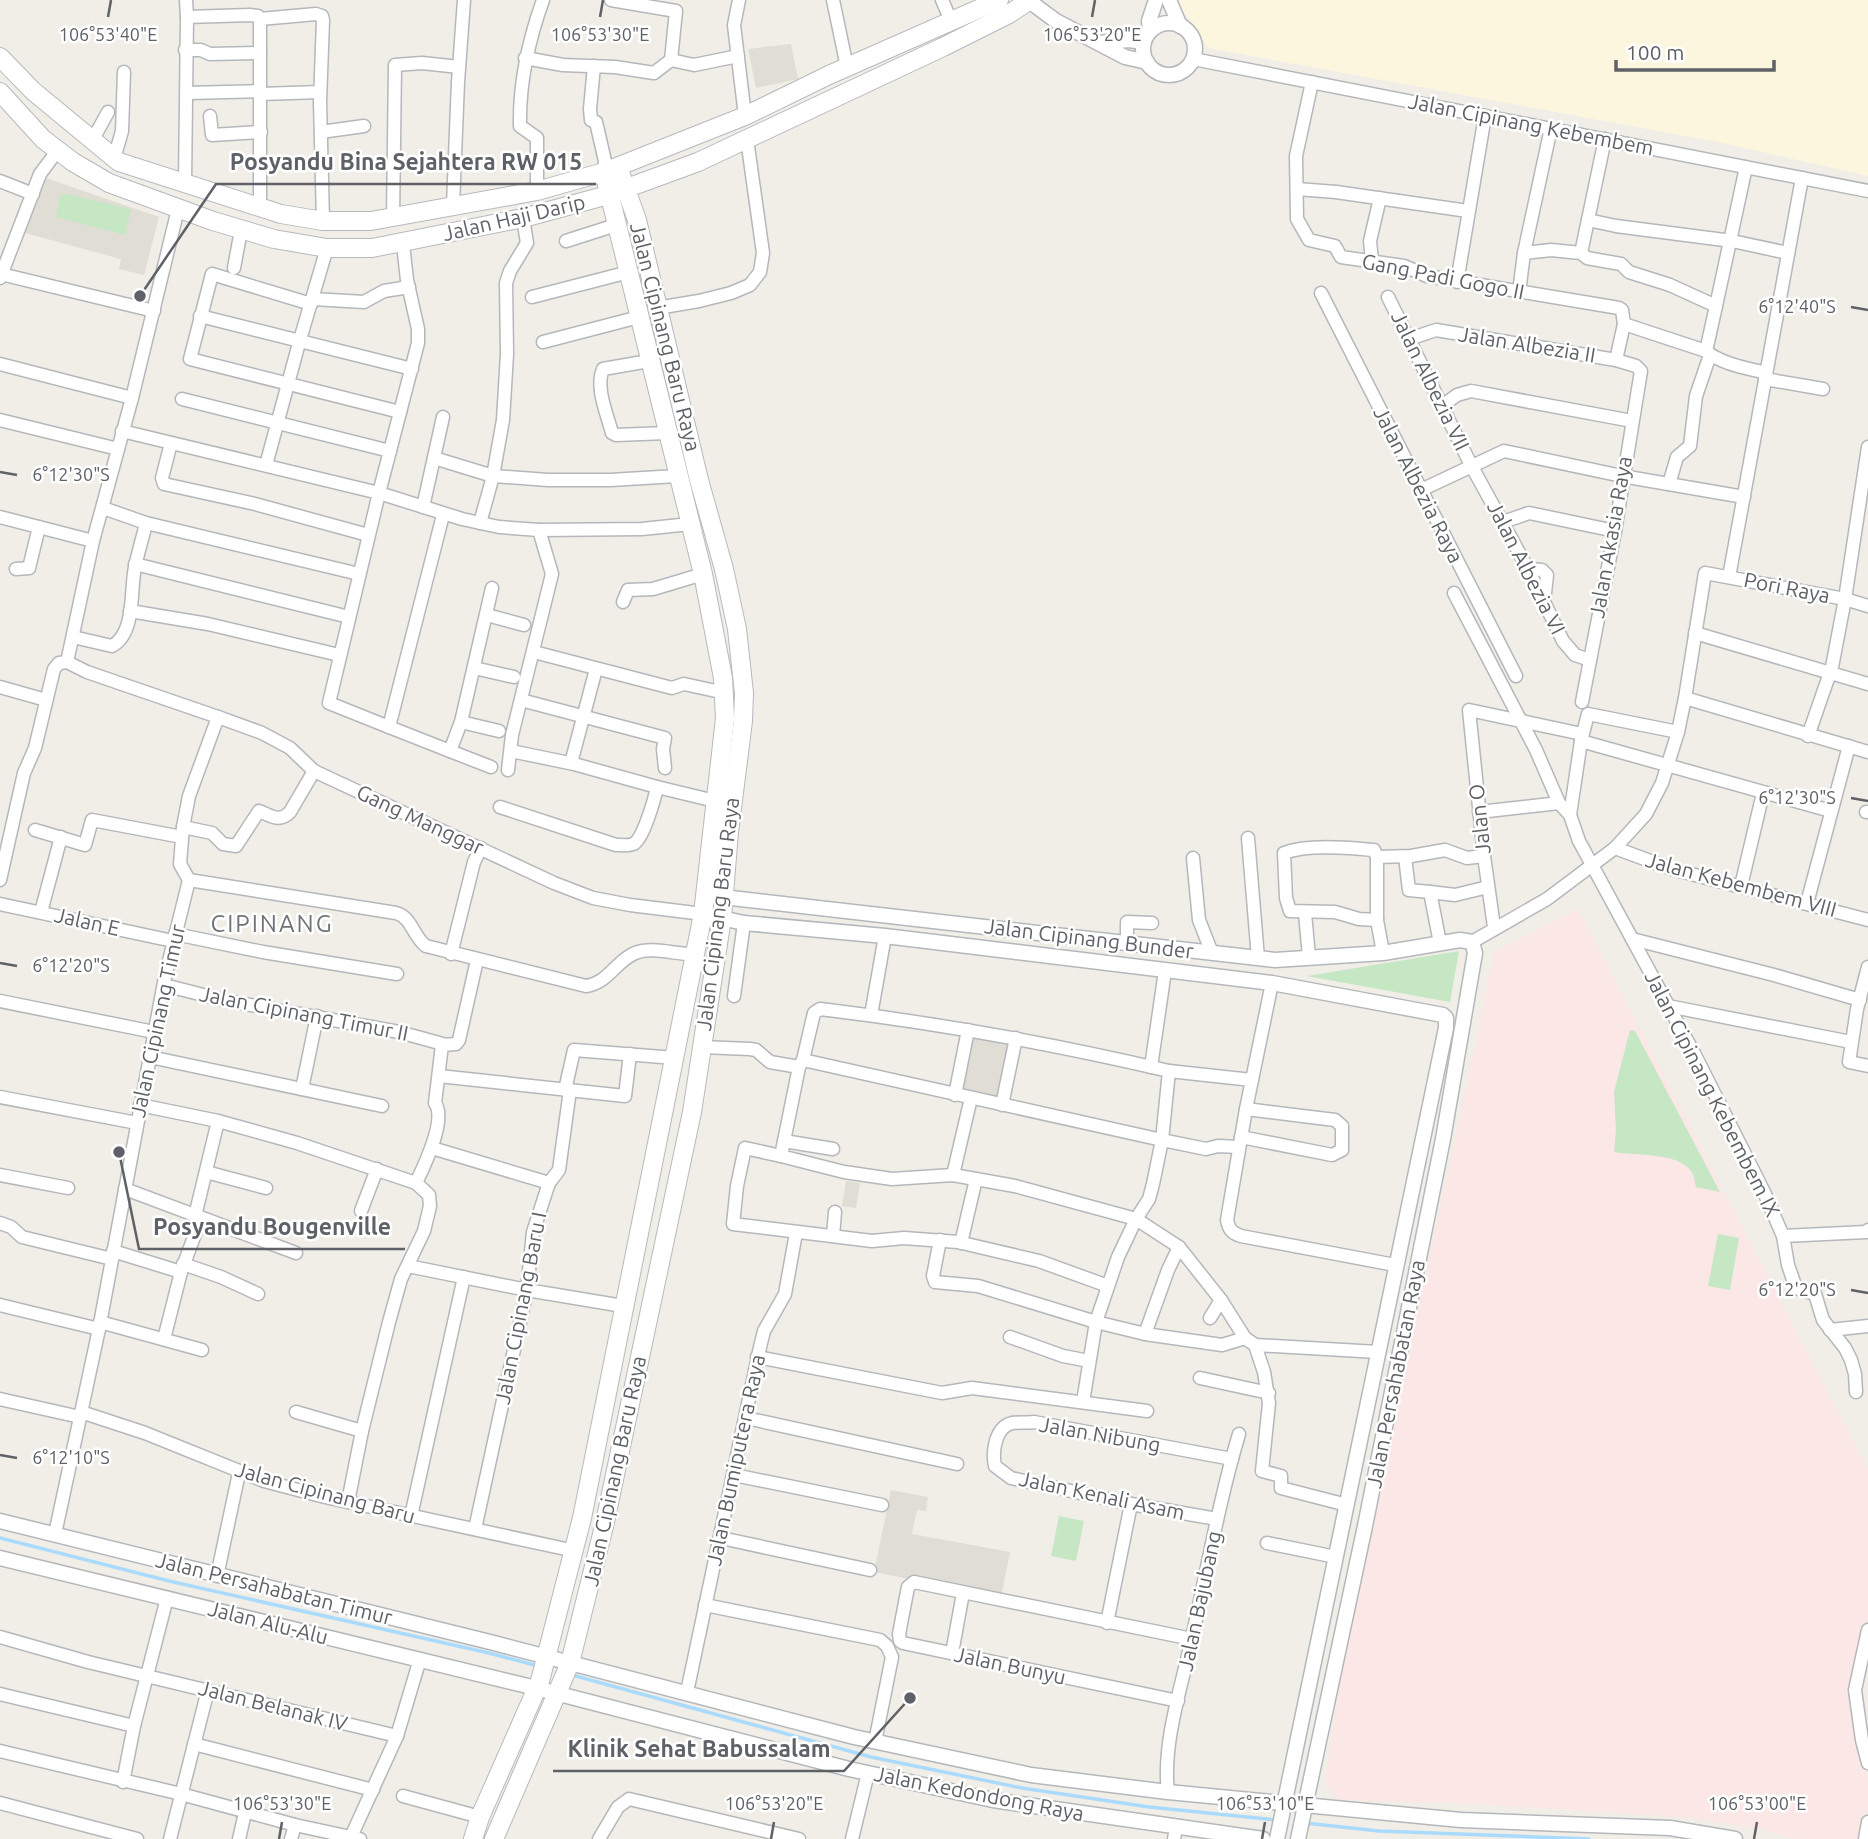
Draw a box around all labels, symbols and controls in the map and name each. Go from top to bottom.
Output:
text: 106°53'40"E [59,24,157,44]
text: 106°53'30"E [551,24,649,44]
text: 106°53'20"E [1043,24,1141,44]
scale bar [1616,28,1773,72]
text: 100 m [1626,40,1684,64]
street label: Jalan Cipinang Kebembem [1406,88,1656,160]
callout: Posyandu Bina Sejahtera RW 015 [216,140,596,184]
text: Posyandu Bina Sejahtera RW 015 [230,149,582,174]
street label: Jalan Haji Darip [440,189,587,245]
street label: Jalan Cipinang Baru Raya [626,220,706,454]
street label: Gang Padi Gogo II [1360,248,1527,304]
text: 6°12'40"S [1758,296,1836,316]
street label: Jalan Albezia VII [1387,307,1475,454]
street label: Jalan Albezia II [1457,321,1597,367]
street label: Jalan Albezia Raya [1369,402,1469,567]
street label: Jalan Akasia Raya [1584,454,1636,620]
text: 6°12'30"S [32,464,110,484]
street label: Jalan Albezia VI [1483,497,1571,638]
street label: Pori Raya [1742,567,1832,607]
street label: Gang Manggar [353,779,488,859]
street label: Jalan O [1463,783,1495,855]
text: 6°12'30"S [1758,787,1836,807]
street label: Jalan Cipinang Baru Raya [691,796,743,1032]
street label: Jalan Kebembem VIII [1643,847,1839,921]
street label: Jalan E [52,902,122,940]
district label: CIPINANG [210,910,334,937]
street label: Jalan Cipinang Bunder [983,913,1195,963]
street label: Jalan Cipinang Timur [125,922,189,1119]
text: 6°12'20"S [32,955,110,975]
street label: Jalan Cipinang Kebembem IX [1640,967,1785,1220]
street label: Jalan Cipinang Timur II [198,981,411,1045]
callout: Posyandu Bougenville [139,1205,405,1249]
street label: Jalan Cipinang Baru I [490,1210,550,1406]
text: Posyandu Bougenville [153,1214,391,1239]
street label: Jalan Persahabatan Raya [1361,1258,1429,1490]
text: 6°12'20"S [1758,1279,1836,1299]
street label: Jalan Bumiputera Raya [701,1352,769,1568]
street label: Jalan Cipinang Baru Raya [578,1353,650,1588]
street label: Jalan Nibung [1038,1412,1163,1456]
text: 6°12'10"S [32,1447,110,1467]
street label: Jalan Cipinang Baru [233,1456,418,1528]
street label: Jalan Kenali Asam [1017,1466,1187,1524]
street label: Jalan Bajubang [1172,1529,1226,1673]
street label: Jalan Persahabatan Timur [154,1547,395,1629]
street label: Jalan Alu-Alu [206,1596,331,1649]
street label: Jalan Bunyu [952,1641,1068,1689]
street label: Jalan Belanak IV [196,1675,351,1735]
callout: Klinik Sehat Babussalam [553,1727,844,1771]
text: Klinik Sehat Babussalam [567,1736,831,1761]
street label: Jalan Kedondong Raya [872,1761,1086,1825]
text: 106°53'30"E [233,1793,331,1813]
text: 106°53'20"E [725,1793,823,1813]
text: 106°53'10"E [1216,1793,1314,1813]
text: 106°53'00"E [1708,1793,1806,1813]

